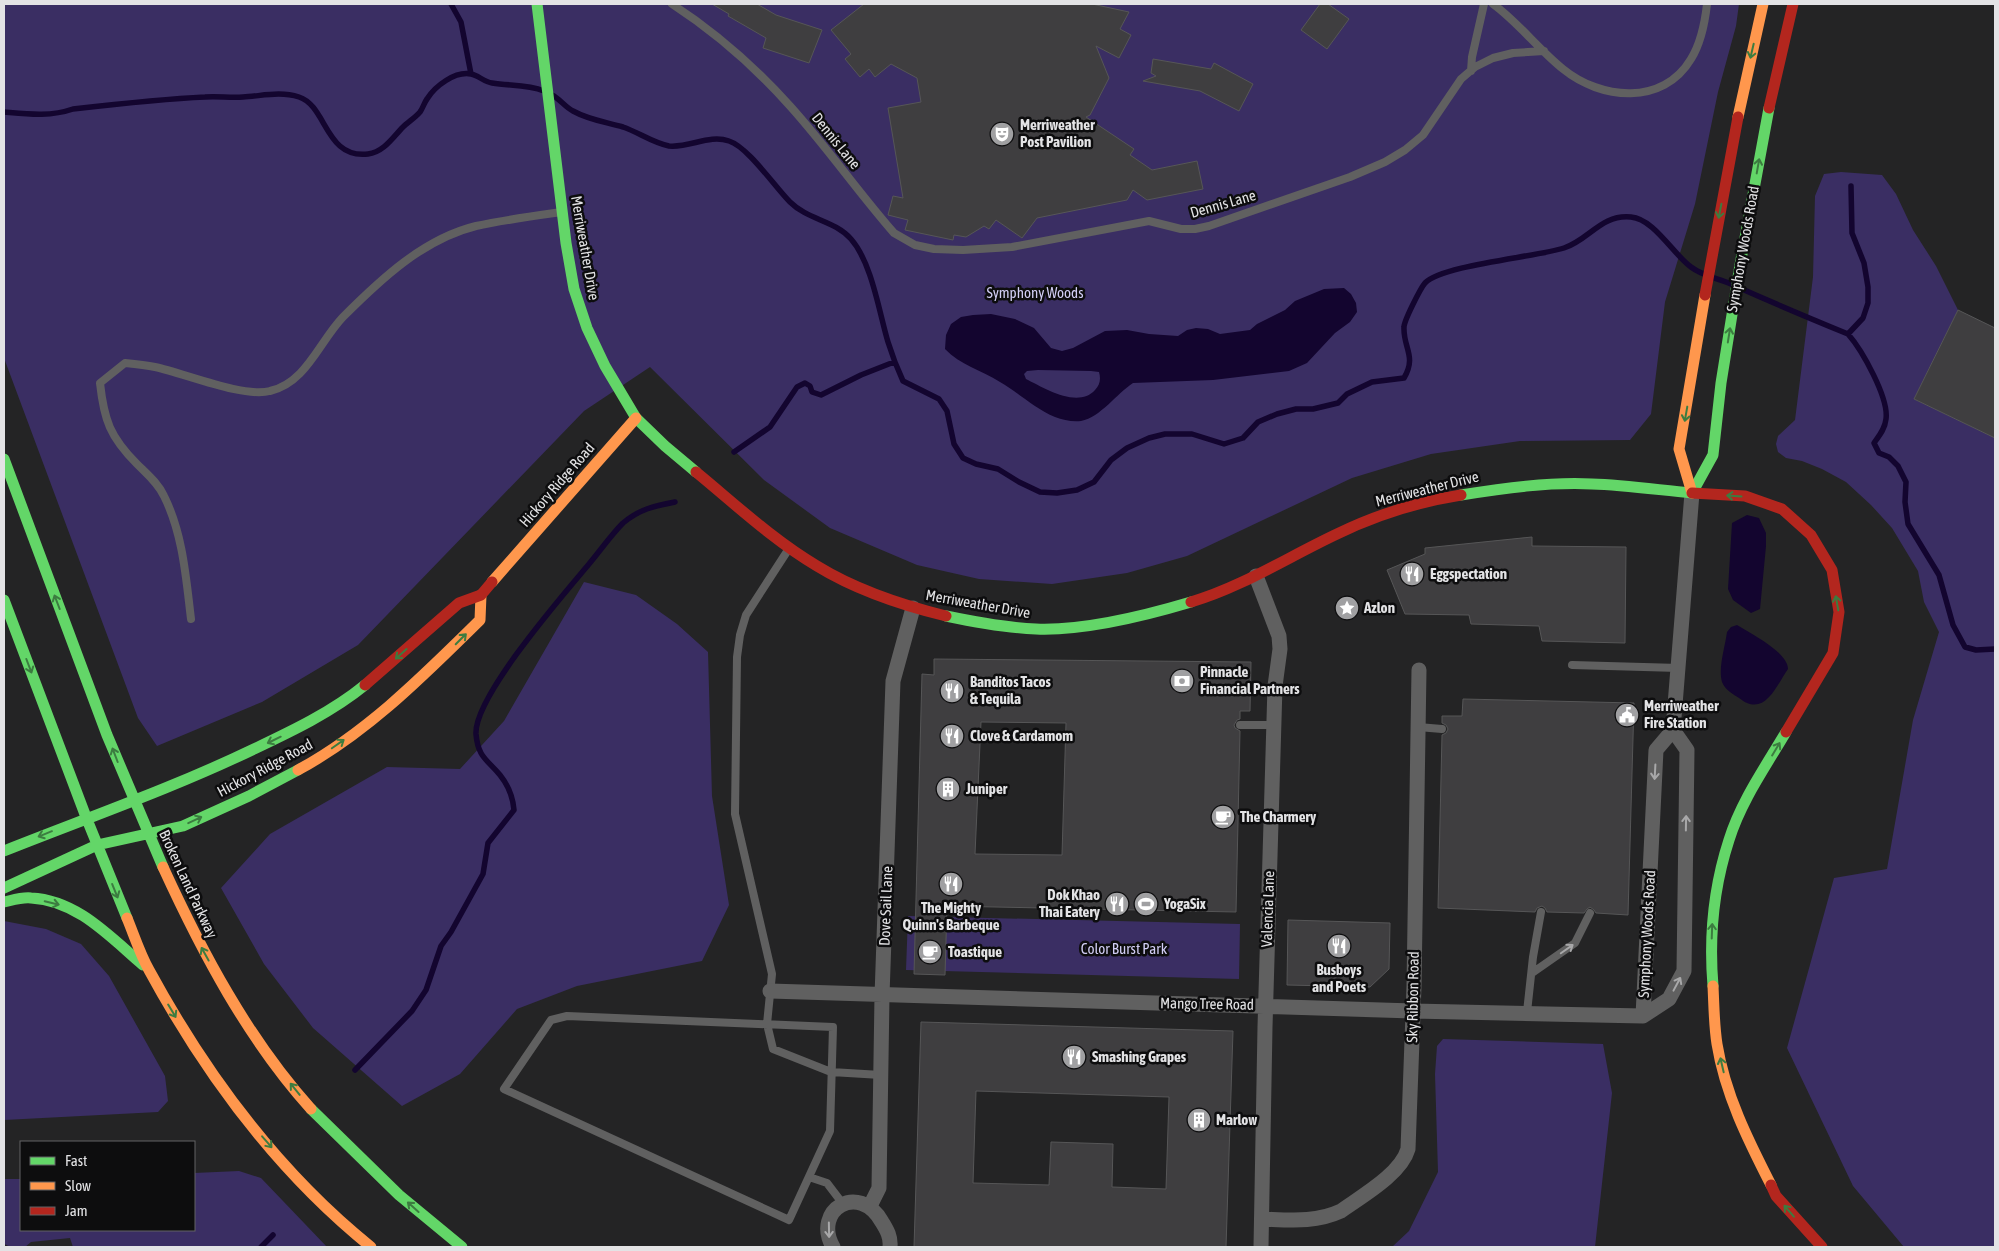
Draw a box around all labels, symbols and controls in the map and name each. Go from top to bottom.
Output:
one-way arrow [1747,43,1756,59]
street label: Dennis Lane [809,109,864,172]
place label: Merriweather Post Pavilion [1020,116,1095,150]
theatre icon: Merriweather Post Pavilion [989,121,1015,147]
one-way arrow [1753,158,1763,174]
street label: Symphony Woods Road [1723,185,1762,313]
street label: Dennis Lane [1188,186,1258,221]
street label: Merriweather Drive [568,194,603,302]
one-way arrow [1715,202,1724,218]
park label: Symphony Woods [986,284,1084,301]
one-way arrow [1724,327,1734,343]
one-way arrow [1680,406,1690,422]
street label: Hickory Ridge Road [516,439,598,530]
street label: Merriweather Drive [1374,467,1480,510]
one-way arrow [1727,491,1743,500]
restaurant icon: Eggspectation [1399,561,1425,587]
place label: Eggspectation [1430,565,1507,582]
street label: Merriweather Drive [925,586,1032,621]
one-way arrow [52,595,61,610]
place icon: Azlon [1334,595,1360,621]
one-way arrow [1832,595,1842,611]
place label: Azlon [1363,599,1395,616]
one-way arrow [455,633,467,645]
one-way arrow [395,649,408,660]
one-way arrow [25,658,34,673]
place label: Pinnacle Financial Partners [1200,663,1300,697]
bank icon: Pinnacle Financial Partners [1169,668,1195,694]
place label: Banditos Tacos & Tequila [970,673,1052,707]
restaurant icon: Banditos Tacos & Tequila [939,678,965,704]
place label: Merriweather Fire Station [1644,697,1719,731]
public building icon: Merriweather Fire Station [1614,702,1640,728]
restaurant icon: Clove & Cardamom [939,723,965,749]
place label: Clove & Cardamom [970,727,1073,744]
street label: Hickory Ridge Road [214,735,315,800]
one-way arrow [267,736,282,745]
one-way arrow [331,739,345,749]
one-way arrow [1771,742,1781,756]
one-way arrow [109,747,118,762]
one-way arrow [1650,764,1659,780]
building icon: Juniper [935,776,961,802]
place label: Juniper [965,780,1008,797]
cafe icon: The Charmery [1210,804,1236,830]
place label: The Charmery [1240,808,1317,825]
one-way arrow [187,815,202,825]
one-way arrow [1681,815,1691,832]
street label: Broken Land Parkway [156,827,221,941]
one-way arrow [38,830,53,839]
street label: Dove Sail Lane [876,866,895,946]
street label: Valencia Lane [1258,870,1277,948]
street label: Symphony Woods Road [1635,870,1658,998]
restaurant icon: The Mighty Quinn's Barbeque [938,871,964,897]
one-way arrow [111,882,120,898]
place label: Dok Khao Thai Eatery [1039,886,1101,920]
restaurant icon: Dok Khao Thai Eatery [1104,891,1130,917]
sports icon: YogaSix [1133,891,1159,917]
place label: YogaSix [1163,895,1206,912]
one-way arrow [43,899,59,908]
place label: The Mighty Quinn's Barbeque [902,899,1000,933]
one-way arrow [1707,924,1717,940]
restaurant icon: Busboys and Poets [1326,933,1352,959]
cafe icon: Toastique [917,939,943,965]
park label: Color Burst Park [1081,940,1168,957]
place label: Toastique [948,943,1002,960]
one-way arrow [1560,944,1574,954]
one-way arrow [200,947,210,962]
street label: Sky Ribbon Road [1403,951,1422,1043]
place label: Busboys and Poets [1312,961,1367,995]
one-way arrow [1673,977,1683,991]
street label: Mango Tree Road [1160,994,1254,1013]
one-way arrow [168,1003,178,1017]
restaurant icon: Smashing Grapes [1061,1044,1087,1070]
place label: Smashing Grapes [1092,1048,1187,1065]
one-way arrow [1717,1057,1726,1073]
one-way arrow [289,1083,300,1096]
building icon: Marlow [1186,1107,1212,1133]
place label: Marlow [1216,1111,1257,1128]
one-way arrow [261,1136,273,1149]
legend [20,1141,195,1231]
text: Fast [65,1152,87,1169]
text: Slow [65,1177,91,1194]
one-way arrow [406,1201,419,1213]
text: Jam [65,1202,88,1219]
one-way arrow [1784,1205,1795,1218]
one-way arrow [824,1221,834,1237]

